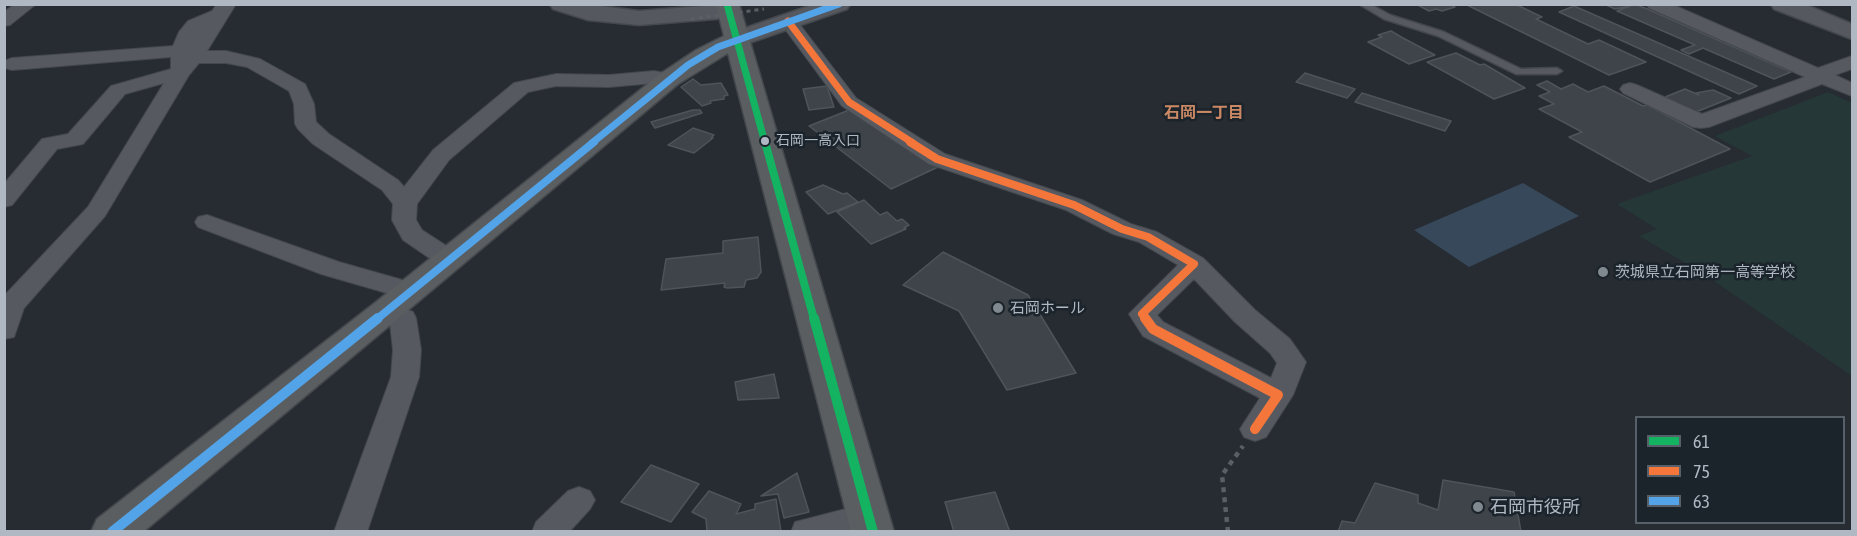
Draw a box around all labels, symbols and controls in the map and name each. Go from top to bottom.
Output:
district label: 石岡一丁目 [1164,103,1244,123]
place label: 石岡一高入口 [776,133,860,149]
marker: 石岡一高入口 [759,135,771,147]
place label: 茨城県立石岡第一高等学校 [1615,263,1795,281]
marker: 茨城県立石岡第一高等学校 [1596,265,1610,279]
place label: 石岡ホール [1010,299,1085,317]
marker: 石岡ホール [991,301,1005,315]
legend [1635,416,1845,524]
text: 61 [1693,431,1710,452]
text: 75 [1693,461,1710,482]
text: 63 [1693,491,1710,512]
place label: 石岡市役所 [1490,496,1580,518]
marker: 石岡市役所 [1471,500,1485,514]

